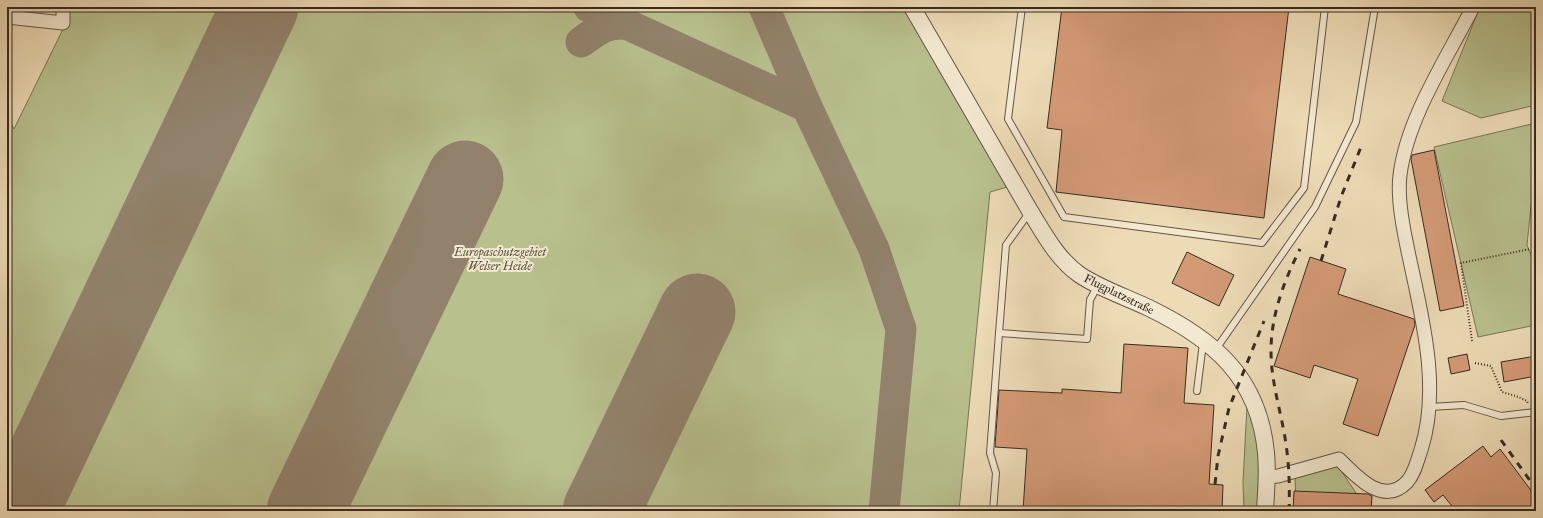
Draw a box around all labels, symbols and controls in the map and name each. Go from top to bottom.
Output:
park label: Europaschutzgebiet Welser Heide [453,245,547,273]
street label: Flugplatzstraße [1081,271,1156,318]

